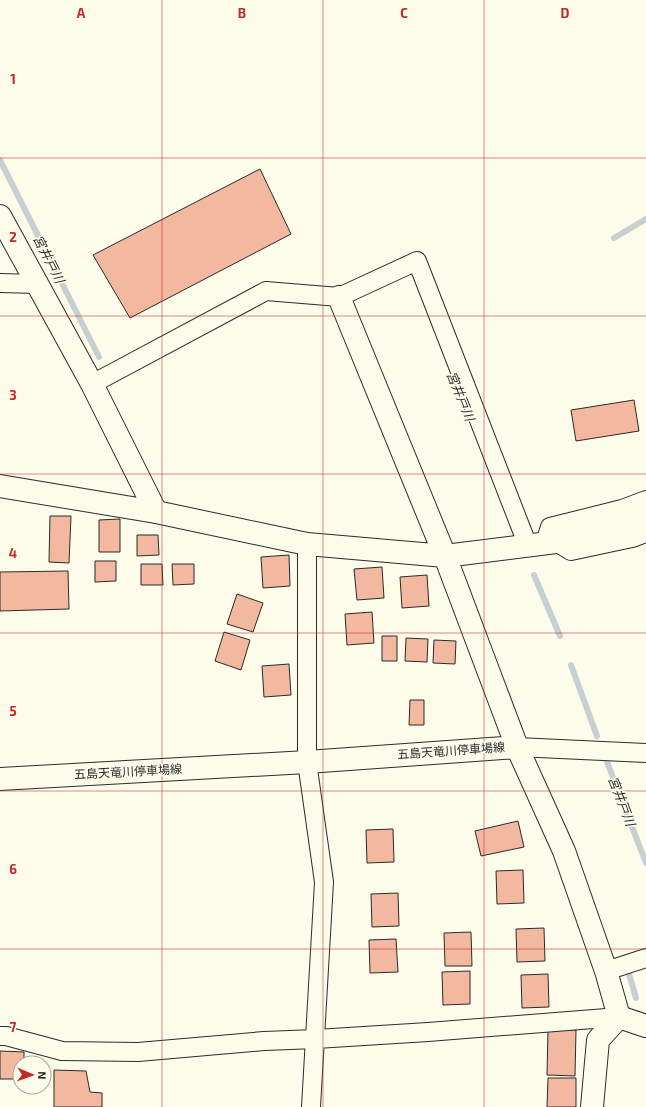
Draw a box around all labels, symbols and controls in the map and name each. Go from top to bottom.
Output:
text: A [77,5,86,21]
text: B [238,5,246,21]
text: C [400,5,408,21]
text: D [561,5,570,21]
text: 1 [10,71,16,87]
text: 2 [9,229,17,245]
water label: 宮井戸川 [30,232,69,288]
water label: 宮井戸川 [444,369,479,425]
text: 3 [9,387,17,403]
text: 4 [9,545,17,561]
text: 5 [9,703,17,719]
street label: 五島天竜川停車場線 [397,739,505,761]
street label: 五島天竜川停車場線 [74,761,182,781]
water label: 宮井戸川 [605,774,640,830]
text: 6 [9,861,17,877]
text: 7 [10,1019,17,1035]
north arrow [12,1055,52,1095]
text: N [36,1071,49,1080]

